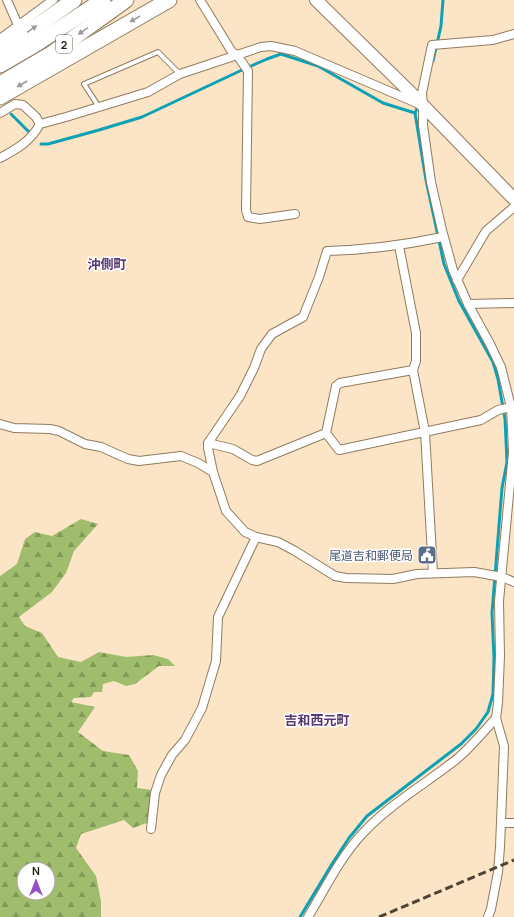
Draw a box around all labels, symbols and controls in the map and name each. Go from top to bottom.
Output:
one-way arrow [129,16,141,23]
one-way arrow [27,25,37,33]
one-way arrow [78,27,88,35]
road number: 2 [56,35,72,53]
one-way arrow [16,81,28,88]
district label: 沖側町 [87,255,127,273]
public building icon: 尾道吉和郵便局 [416,544,438,566]
place label: 尾道吉和郵便局 [329,547,413,564]
district label: 吉和西元町 [284,711,350,729]
north arrow [16,861,56,901]
text: N [32,863,40,878]

